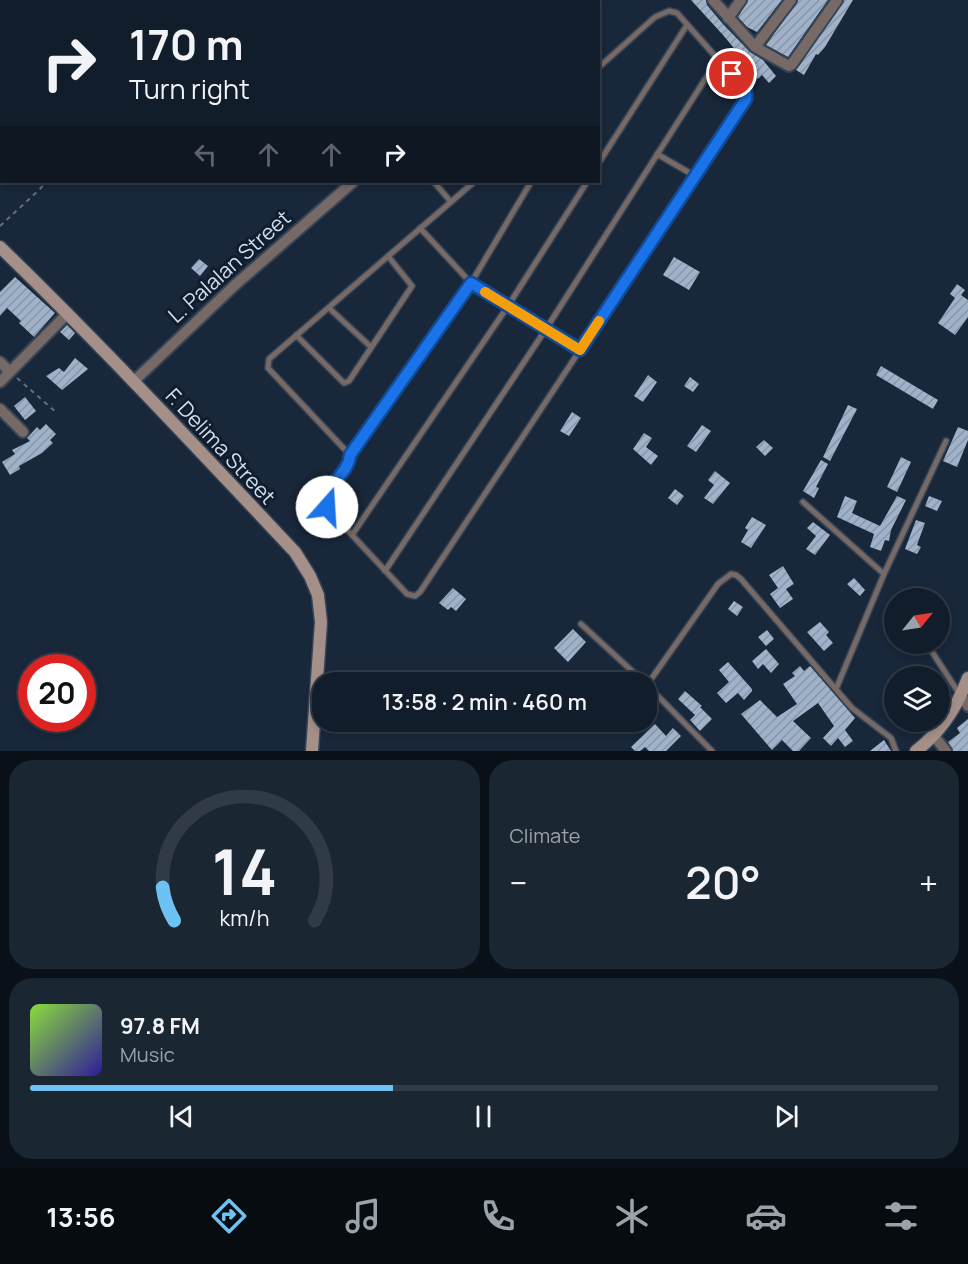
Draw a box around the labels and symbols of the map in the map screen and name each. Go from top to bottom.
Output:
pin [706,48,757,99]
street label: L. Palalan Street [162,204,296,328]
street label: F. Delima Street [160,382,282,510]
position arrow [295,475,359,539]
north arrow [884,588,950,654]
speed limit sign: 20 [18,654,96,732]

